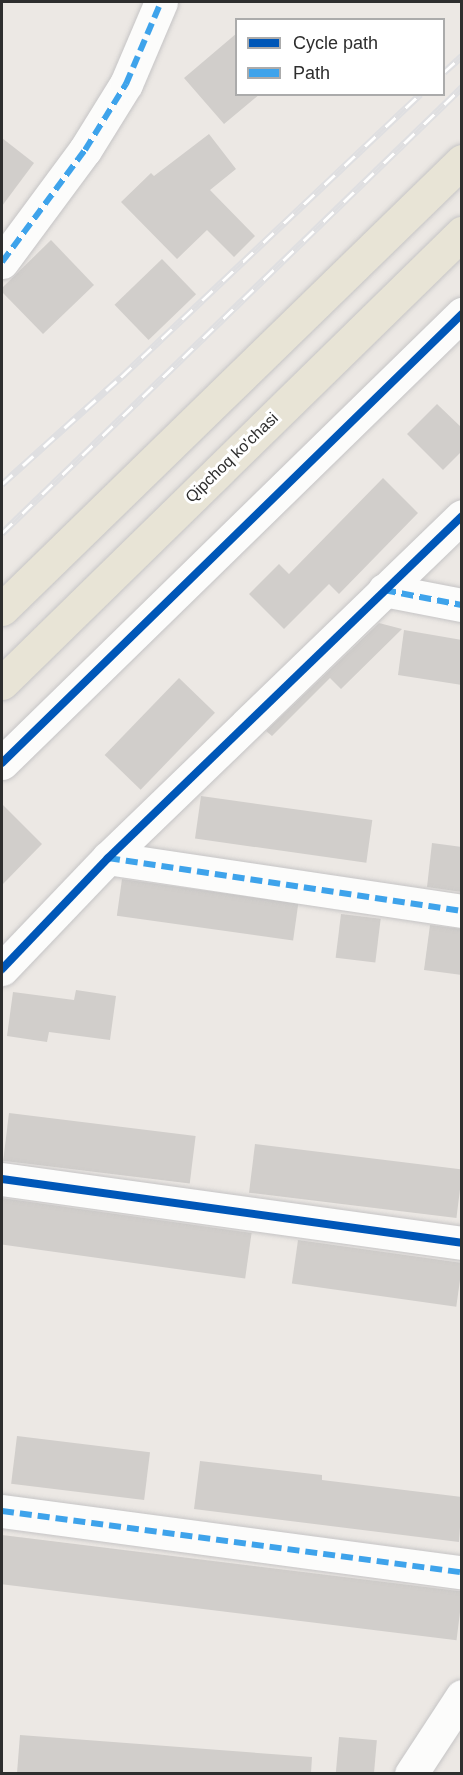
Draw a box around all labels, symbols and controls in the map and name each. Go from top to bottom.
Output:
legend [235,18,445,96]
text: Cycle path [293,33,378,53]
text: Path [293,63,330,83]
street label: Qipchoq ko'chasi [182,409,282,507]

